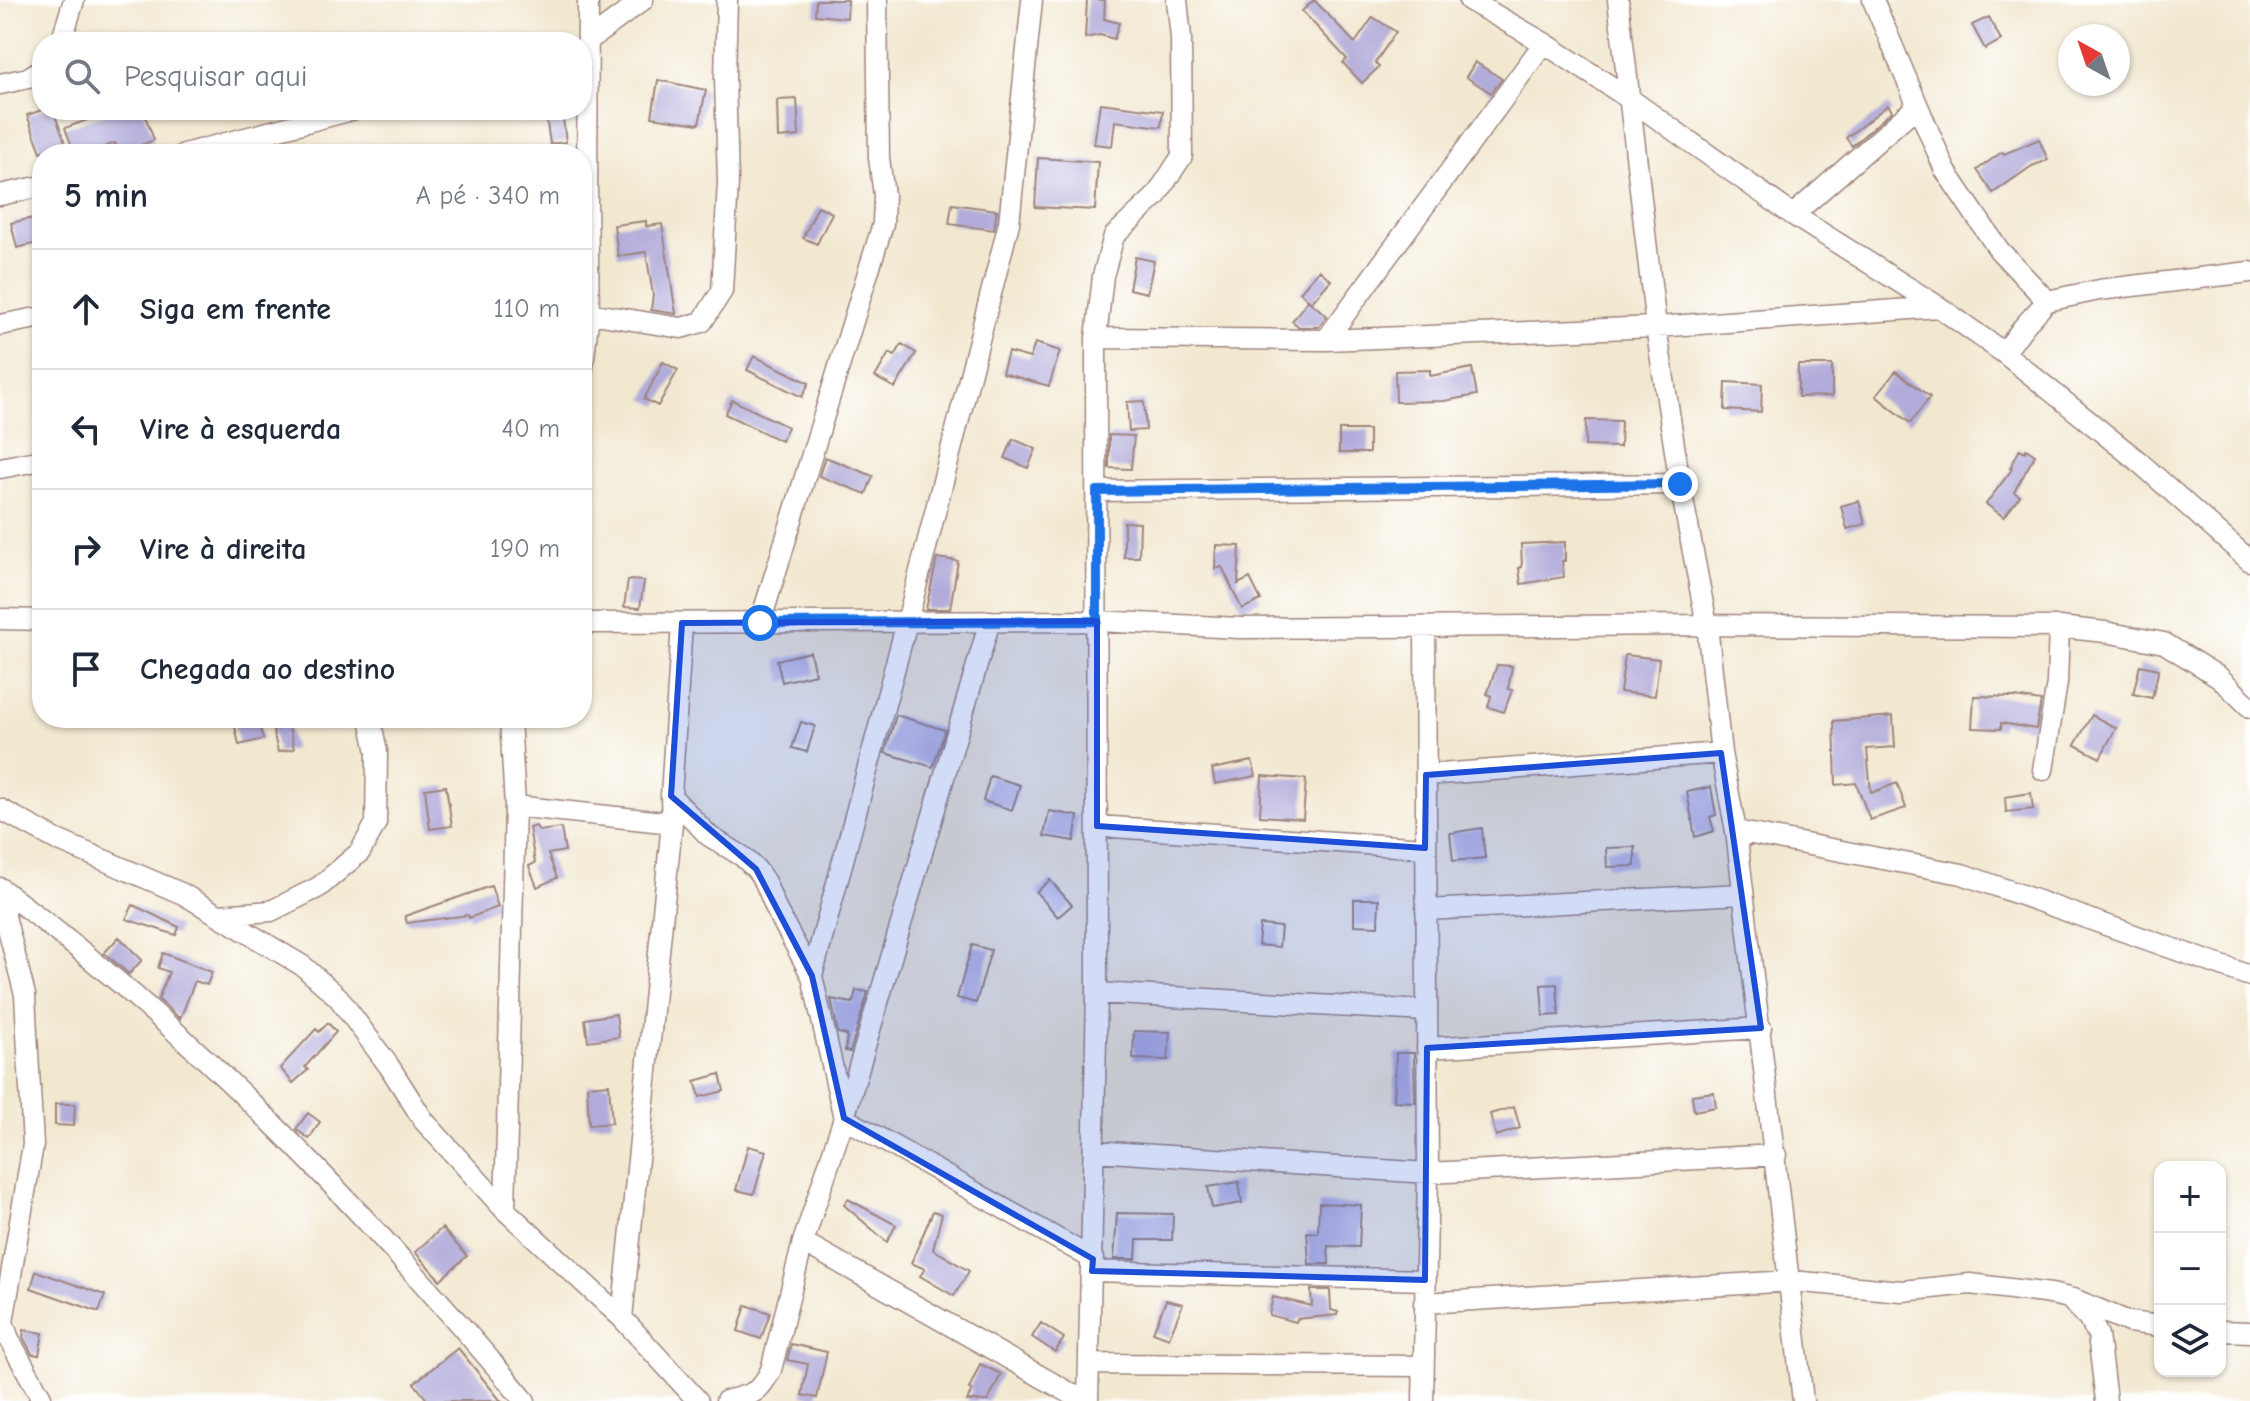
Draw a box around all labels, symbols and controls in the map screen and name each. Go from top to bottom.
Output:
north arrow [2058,24,2130,96]
search box [32,32,592,120]
icon: search [60,54,104,98]
text: Pesquisar aqui [124,59,307,94]
text: 5 min [64,176,148,216]
text: A pé · 340 m [416,181,560,211]
icon: ahead [64,287,108,331]
text: Siga em frente [140,292,331,327]
text: 110 m [493,294,560,324]
icon: left [64,407,108,451]
text: Vire à esquerda [140,412,341,447]
text: 40 m [501,414,560,444]
route end [1662,466,1698,502]
icon: right [64,527,108,571]
text: Vire à direita [140,532,306,567]
text: 190 m [490,534,560,564]
route start [742,605,778,641]
icon: arrive [64,647,108,691]
text: Chegada ao destino [140,652,395,687]
map controls [2154,1161,2226,1377]
button: + [2154,1161,2226,1233]
button: − [2154,1233,2226,1305]
button: layers [2154,1305,2226,1377]

